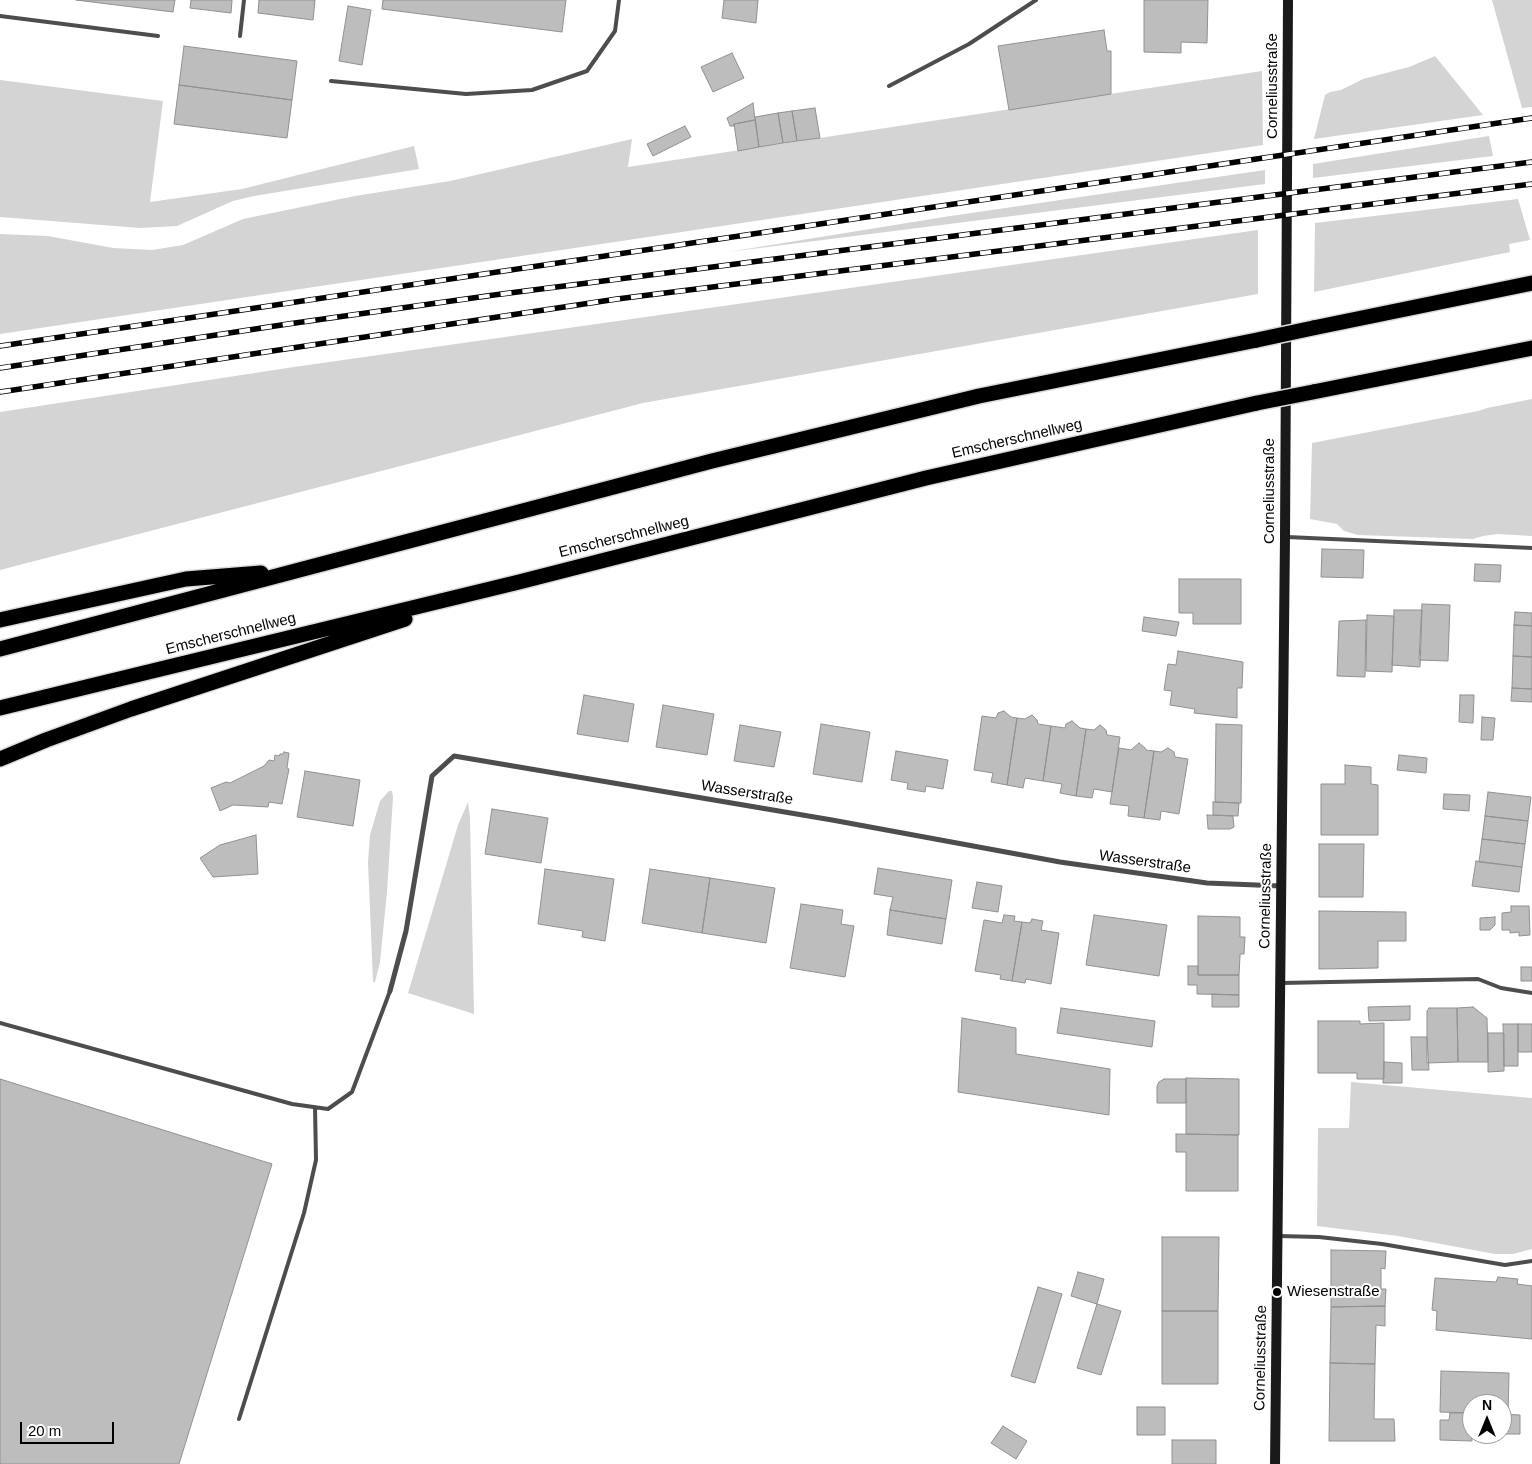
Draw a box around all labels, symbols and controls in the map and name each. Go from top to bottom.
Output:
street label: Corneliusstraße [1264,33,1282,139]
street label: Emscherschnellweg [950,415,1084,463]
street label: Corneliusstraße [1261,438,1279,544]
street label: Emscherschnellweg [557,512,691,562]
street label: Emscherschnellweg [164,609,298,659]
street label: Wasserstraße [700,777,794,809]
street label: Corneliusstraße [1256,843,1276,949]
street label: Wasserstraße [1098,847,1192,877]
place label: Wiesenstraße [1287,1283,1380,1301]
marker: Wiesenstraße [1271,1286,1283,1298]
street label: Corneliusstraße [1251,1305,1271,1411]
north arrow [1462,1394,1512,1444]
text: N [1482,1397,1492,1413]
scale bar [22,1412,116,1444]
text: 20 m [28,1422,61,1439]

